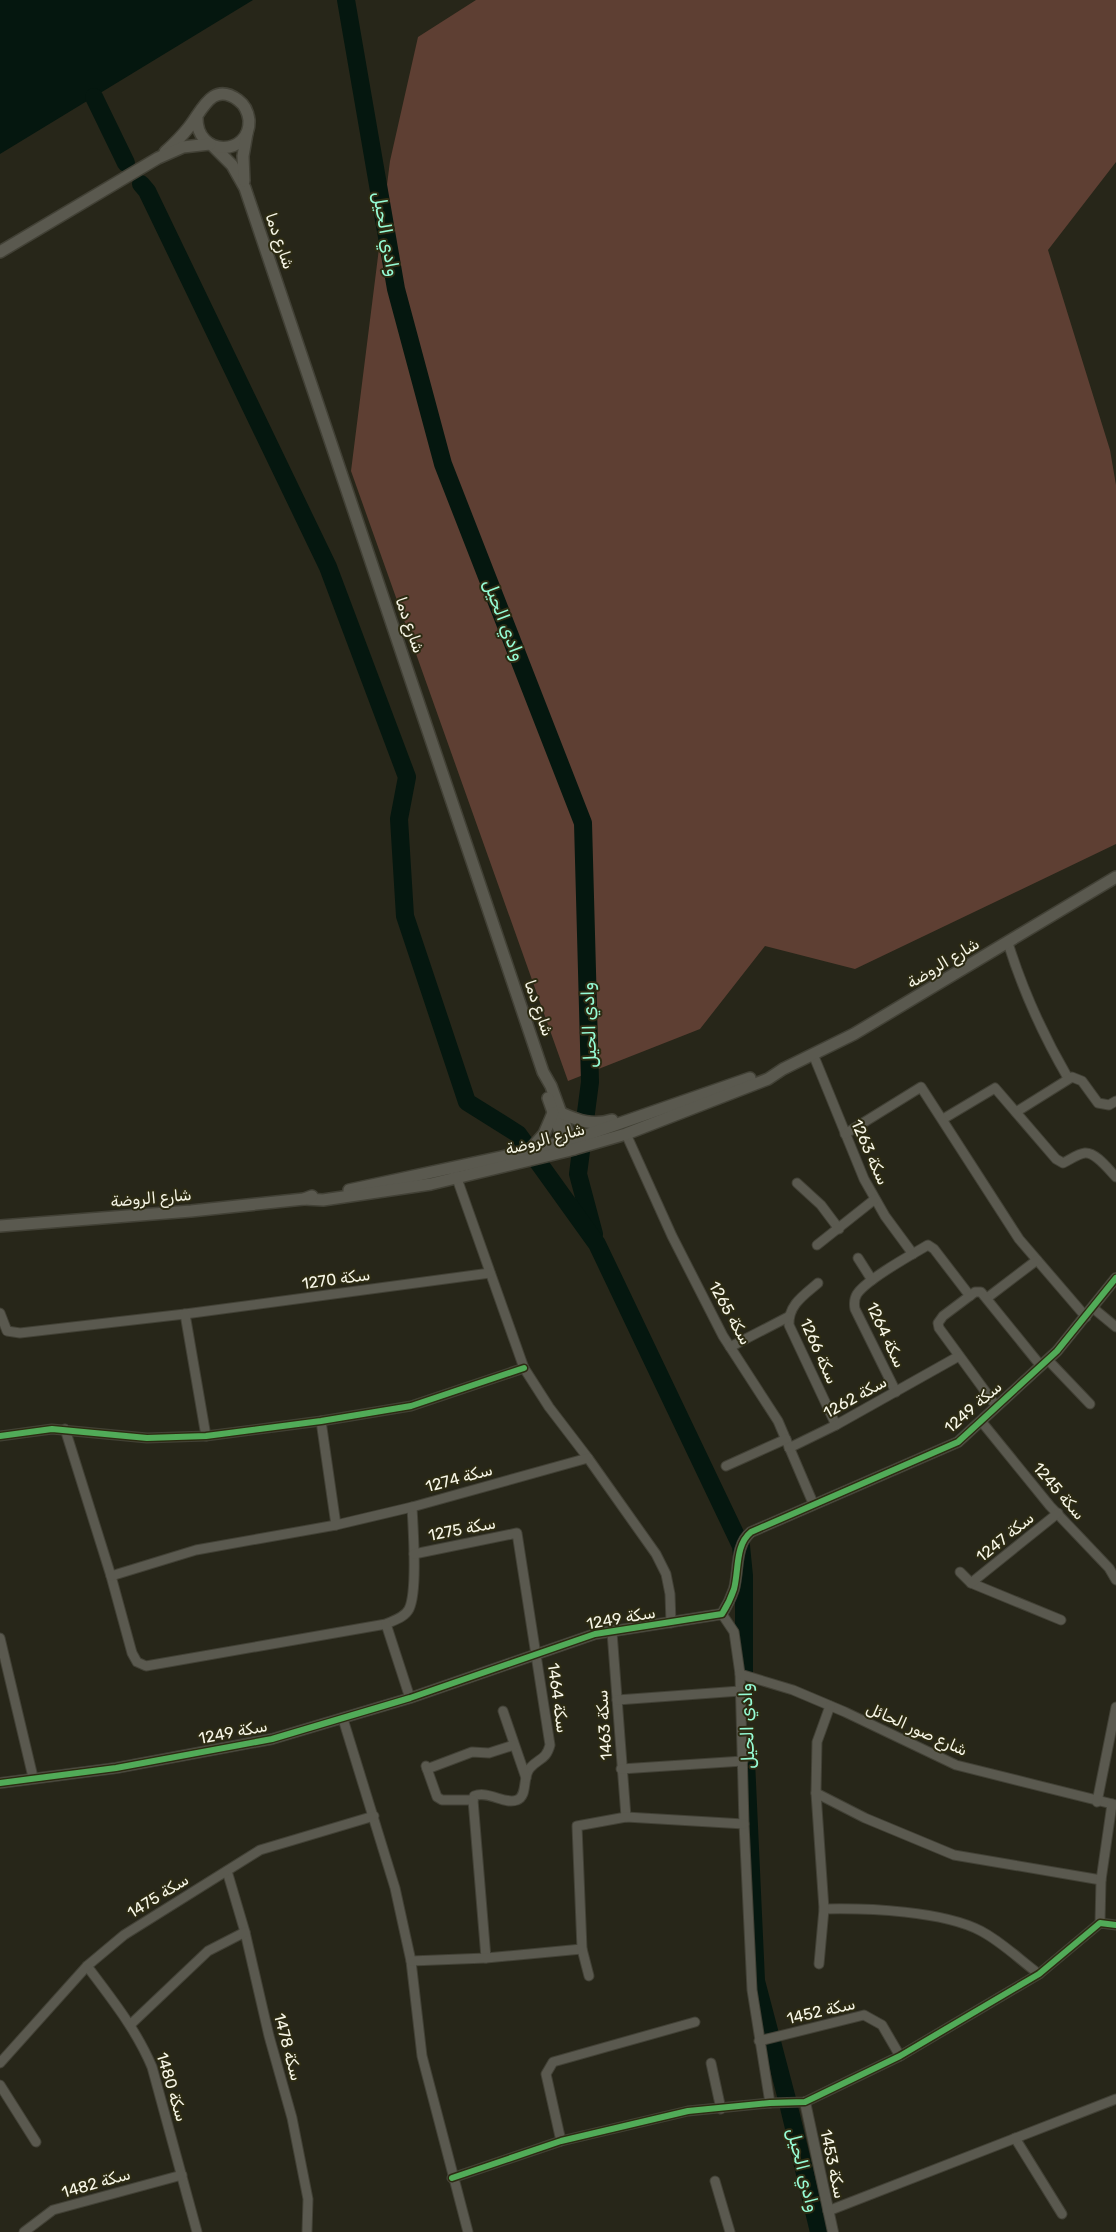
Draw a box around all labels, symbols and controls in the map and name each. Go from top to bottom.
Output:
water label: وادي الحيل [367,190,404,278]
street label: شارع دما [260,210,298,272]
water label: وادي الحيل [477,576,530,664]
street label: شارع دما [390,594,428,656]
street label: شارع الروضة [903,934,984,994]
street label: شارع دما [519,977,557,1039]
water label: وادي الحيل [577,982,602,1068]
street label: سكة 1263 [847,1116,893,1188]
street label: شارع الروضة [503,1119,587,1161]
street label: شارع الروضة [110,1185,193,1213]
street label: سكة 1270 [301,1265,371,1293]
street label: سكة 1265 [705,1278,755,1348]
street label: سكة 1264 [863,1299,909,1371]
street label: سكة 1266 [796,1315,842,1387]
street label: سكة 1262 [820,1372,890,1422]
street label: سكة 1249 [940,1377,1006,1437]
street label: سكة 1245 [1029,1458,1089,1524]
street label: سكة 1274 [423,1460,495,1496]
street label: سكة 1247 [972,1508,1038,1566]
street label: سكة 1275 [427,1513,497,1545]
street label: سكة 1249 [585,1603,657,1633]
street label: سكة 1464 [544,1662,572,1734]
water label: وادي الحيل [735,1683,760,1769]
street label: سكة 1463 [592,1689,616,1761]
street label: شارع صور الحائل [863,1698,971,1762]
street label: سكة 1249 [197,1716,269,1748]
street label: سكة 1475 [124,1870,192,1922]
street label: سكة 1452 [785,1994,857,2028]
street label: سكة 1478 [270,2011,306,2083]
street label: سكة 1480 [152,2050,192,2124]
water label: وادي الحيل [781,2126,824,2215]
street label: سكة 1453 [816,2128,850,2200]
street label: سكة 1482 [59,2164,133,2202]

